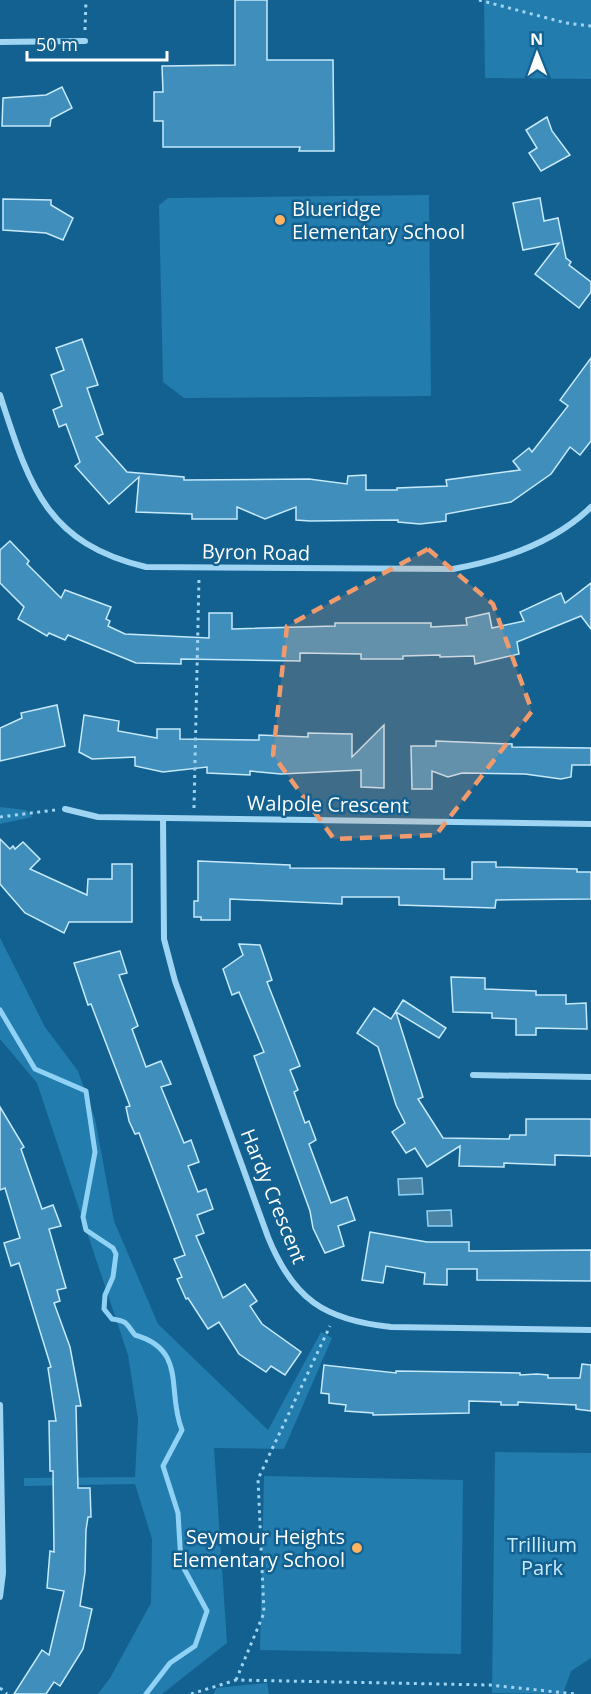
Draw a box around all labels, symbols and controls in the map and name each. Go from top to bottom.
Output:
scale bar [27,24,166,62]
north arrow [507,24,567,84]
text: N [530,28,543,50]
text: 50 m [36,32,78,56]
place label: Blueridge Elementary School [292,195,465,245]
marker: Blueridge Elementary School [273,213,287,227]
street label: Byron Road [202,538,310,566]
street label: Walpole Crescent [247,789,409,819]
street label: Hardy Crescent [235,1125,313,1267]
place label: Seymour Heights Elementary School [172,1523,345,1573]
park label: Trillium Park [507,1531,577,1581]
marker: Seymour Heights Elementary School [350,1541,364,1555]

